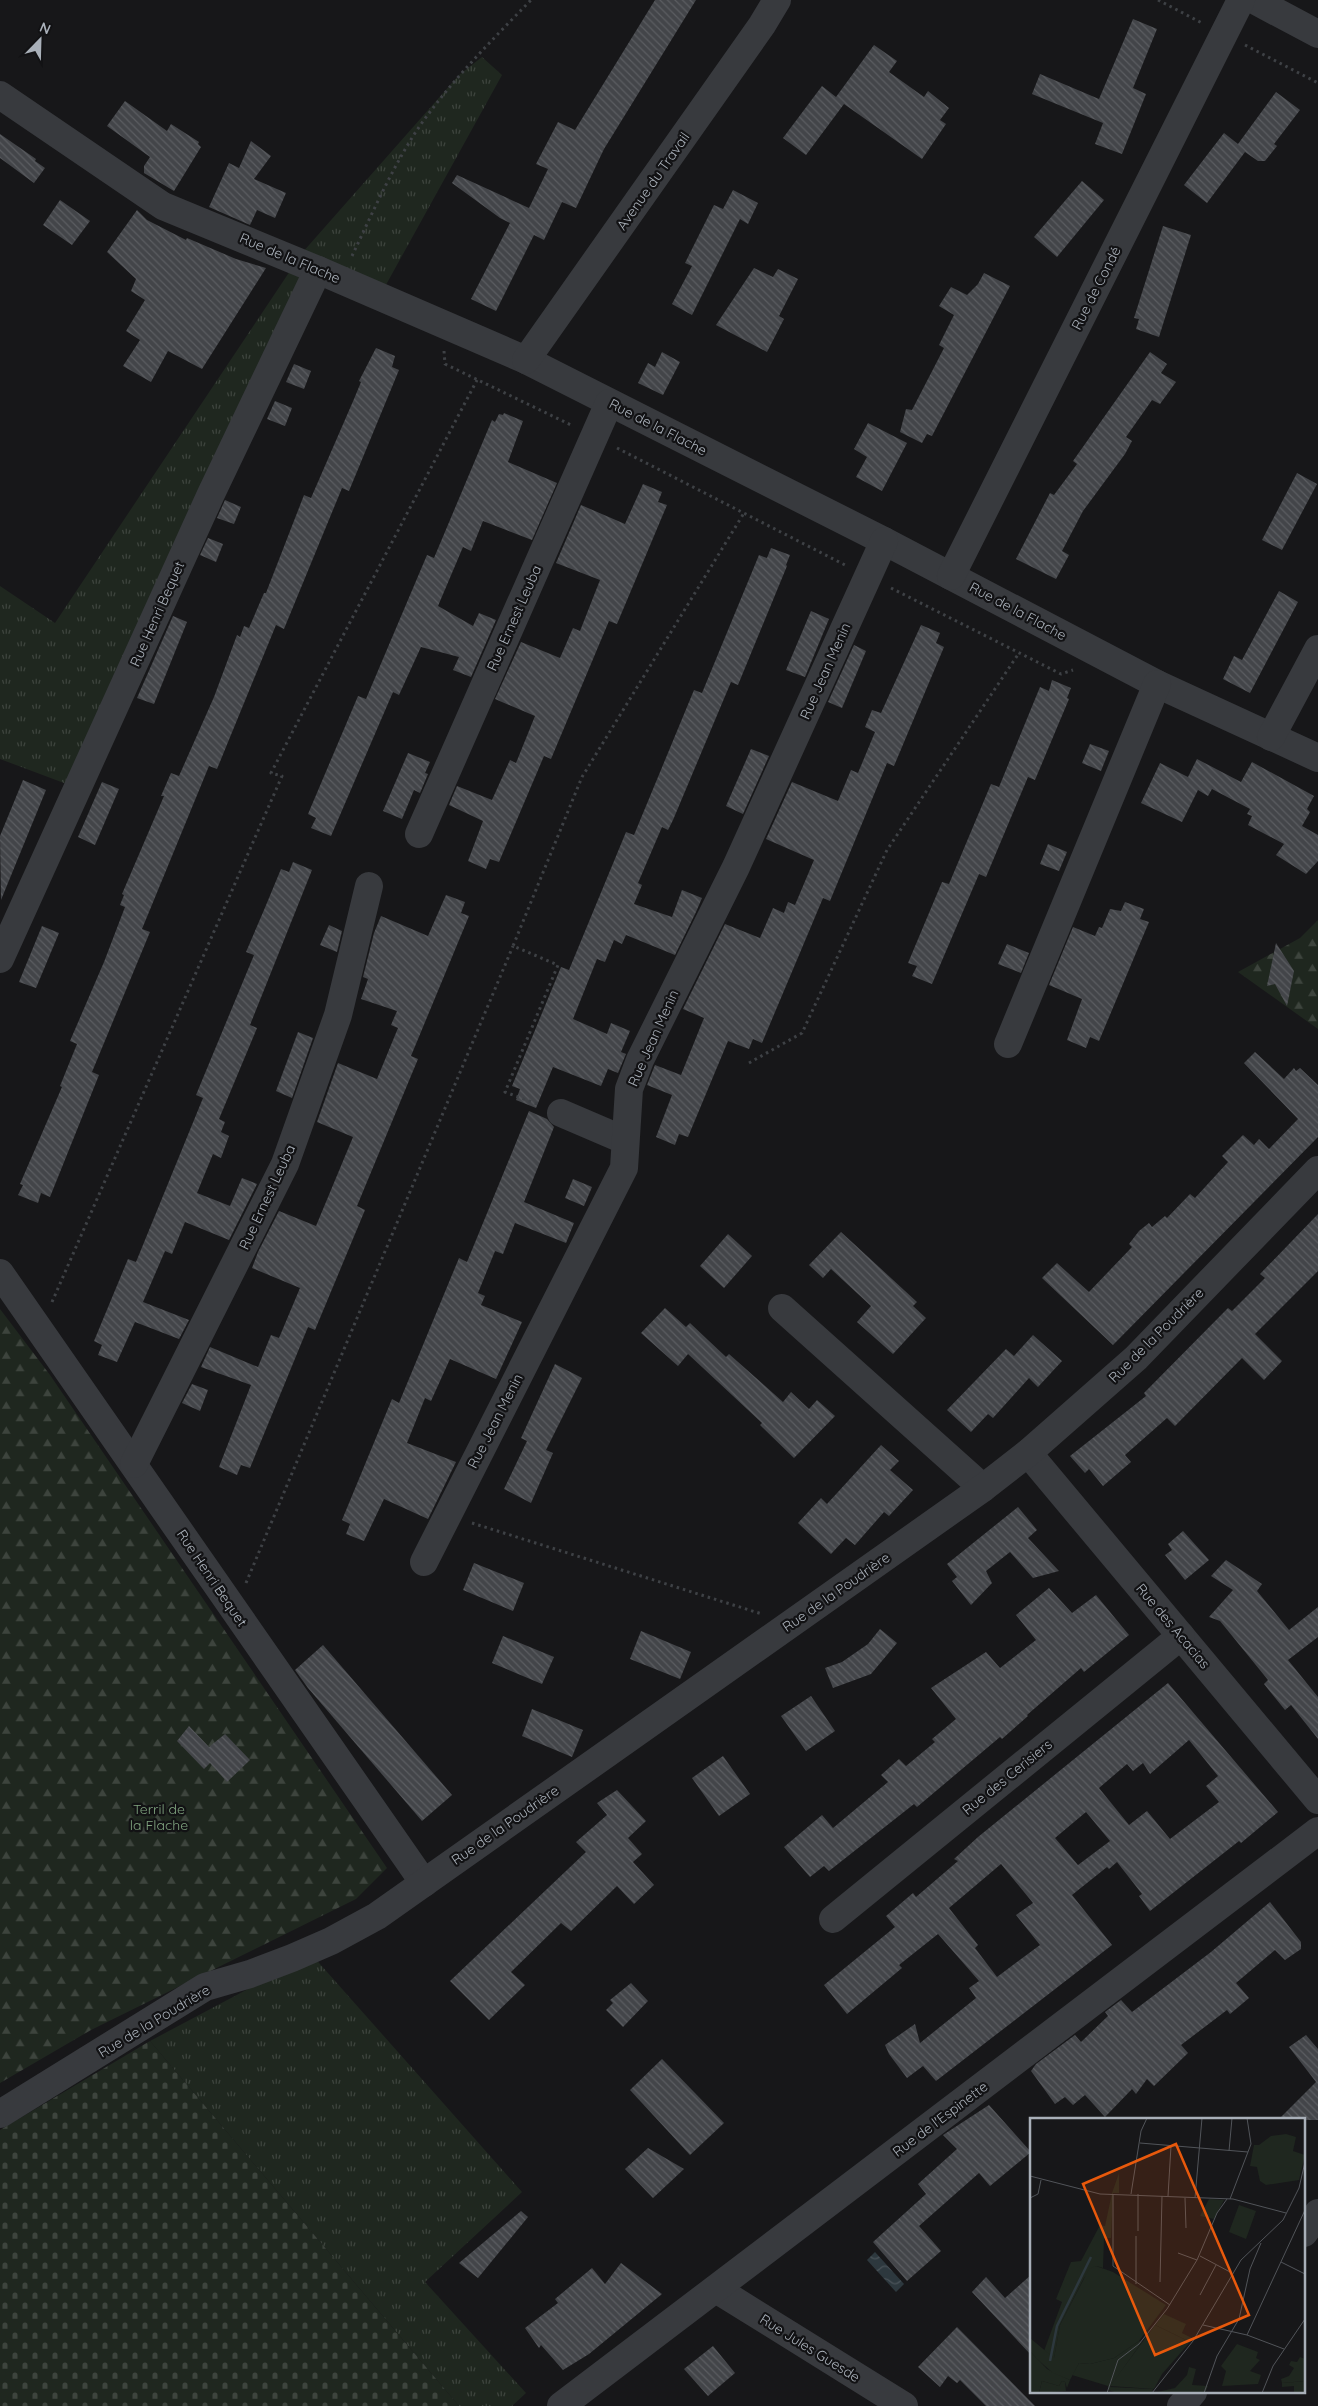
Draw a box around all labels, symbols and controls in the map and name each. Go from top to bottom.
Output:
north arrow [15,15,65,65]
text: N [37,18,53,38]
street label: Avenue du Travail [613,129,693,233]
street label: Rue de la Flache [237,229,343,287]
street label: Rue de Condé [1067,243,1125,333]
street label: Rue de la Flache [606,395,710,459]
street label: Rue Henri Bequet [126,558,188,669]
street label: Rue Ernest Leuba [483,562,545,674]
street label: Rue de la Flache [966,578,1070,644]
street label: Rue Jean Menin [796,620,854,722]
street label: Rue Jean Menin [624,987,682,1089]
street label: Rue Ernest Leuba [235,1142,299,1252]
street label: Rue de la Poudrière [1105,1284,1207,1386]
street label: Rue Jean Menin [463,1371,527,1471]
street label: Rue Henri Bequet [173,1526,251,1630]
street label: Rue de la Poudrière [779,1548,893,1636]
street label: Rue des Acacias [1132,1580,1214,1672]
street label: Rue des Cerisiers [958,1735,1056,1819]
street label: Rue de la Poudrière [448,1781,562,1869]
park label: Terril de la Flache [130,1800,188,1834]
street label: Rue de la Poudrière [95,1981,213,2061]
street label: Rue de l'Espinette [889,2077,991,2161]
inset map [1030,2118,1306,2394]
street label: Rue Jules Guesde [757,2310,864,2386]

